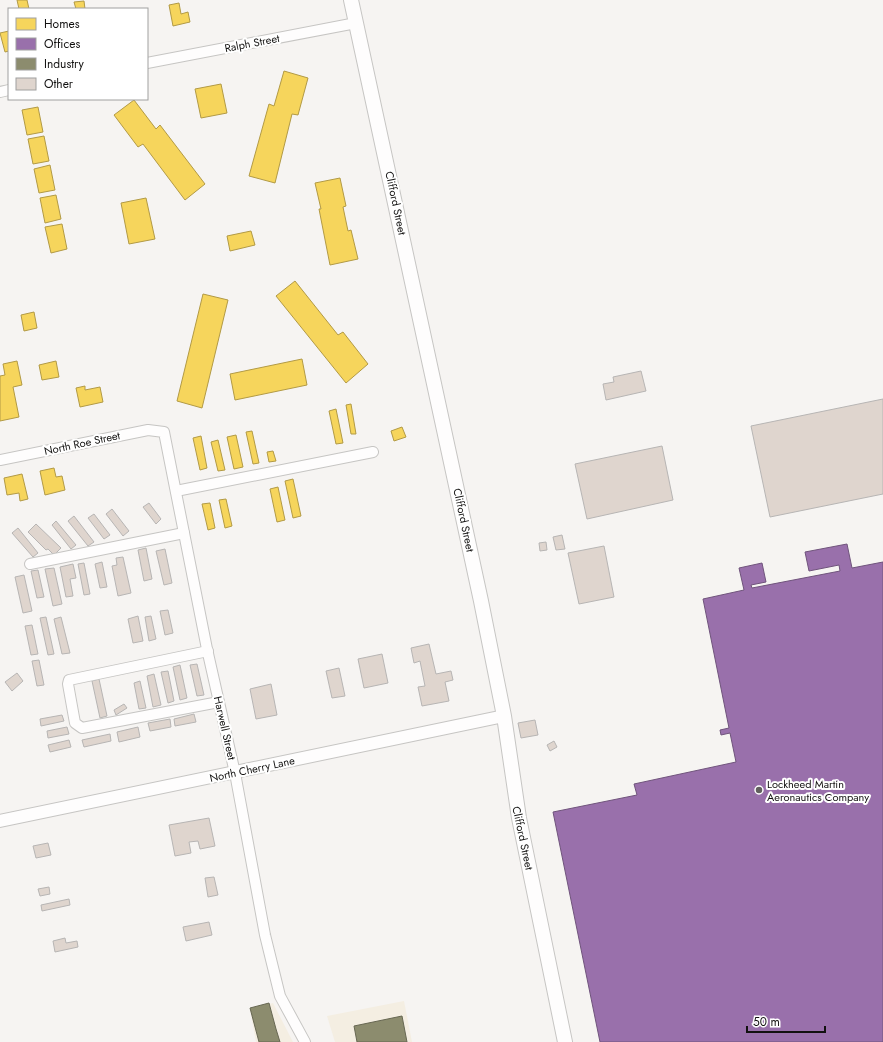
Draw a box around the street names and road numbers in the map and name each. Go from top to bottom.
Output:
street label: Ralph Street [223,30,281,56]
street label: Clifford Street [381,170,411,237]
street label: North Roe Street [42,427,122,459]
street label: Clifford Street [449,487,479,554]
street label: Harwell Street [210,695,240,762]
street label: North Cherry Lane [208,752,296,786]
street label: Clifford Street [508,805,538,872]

